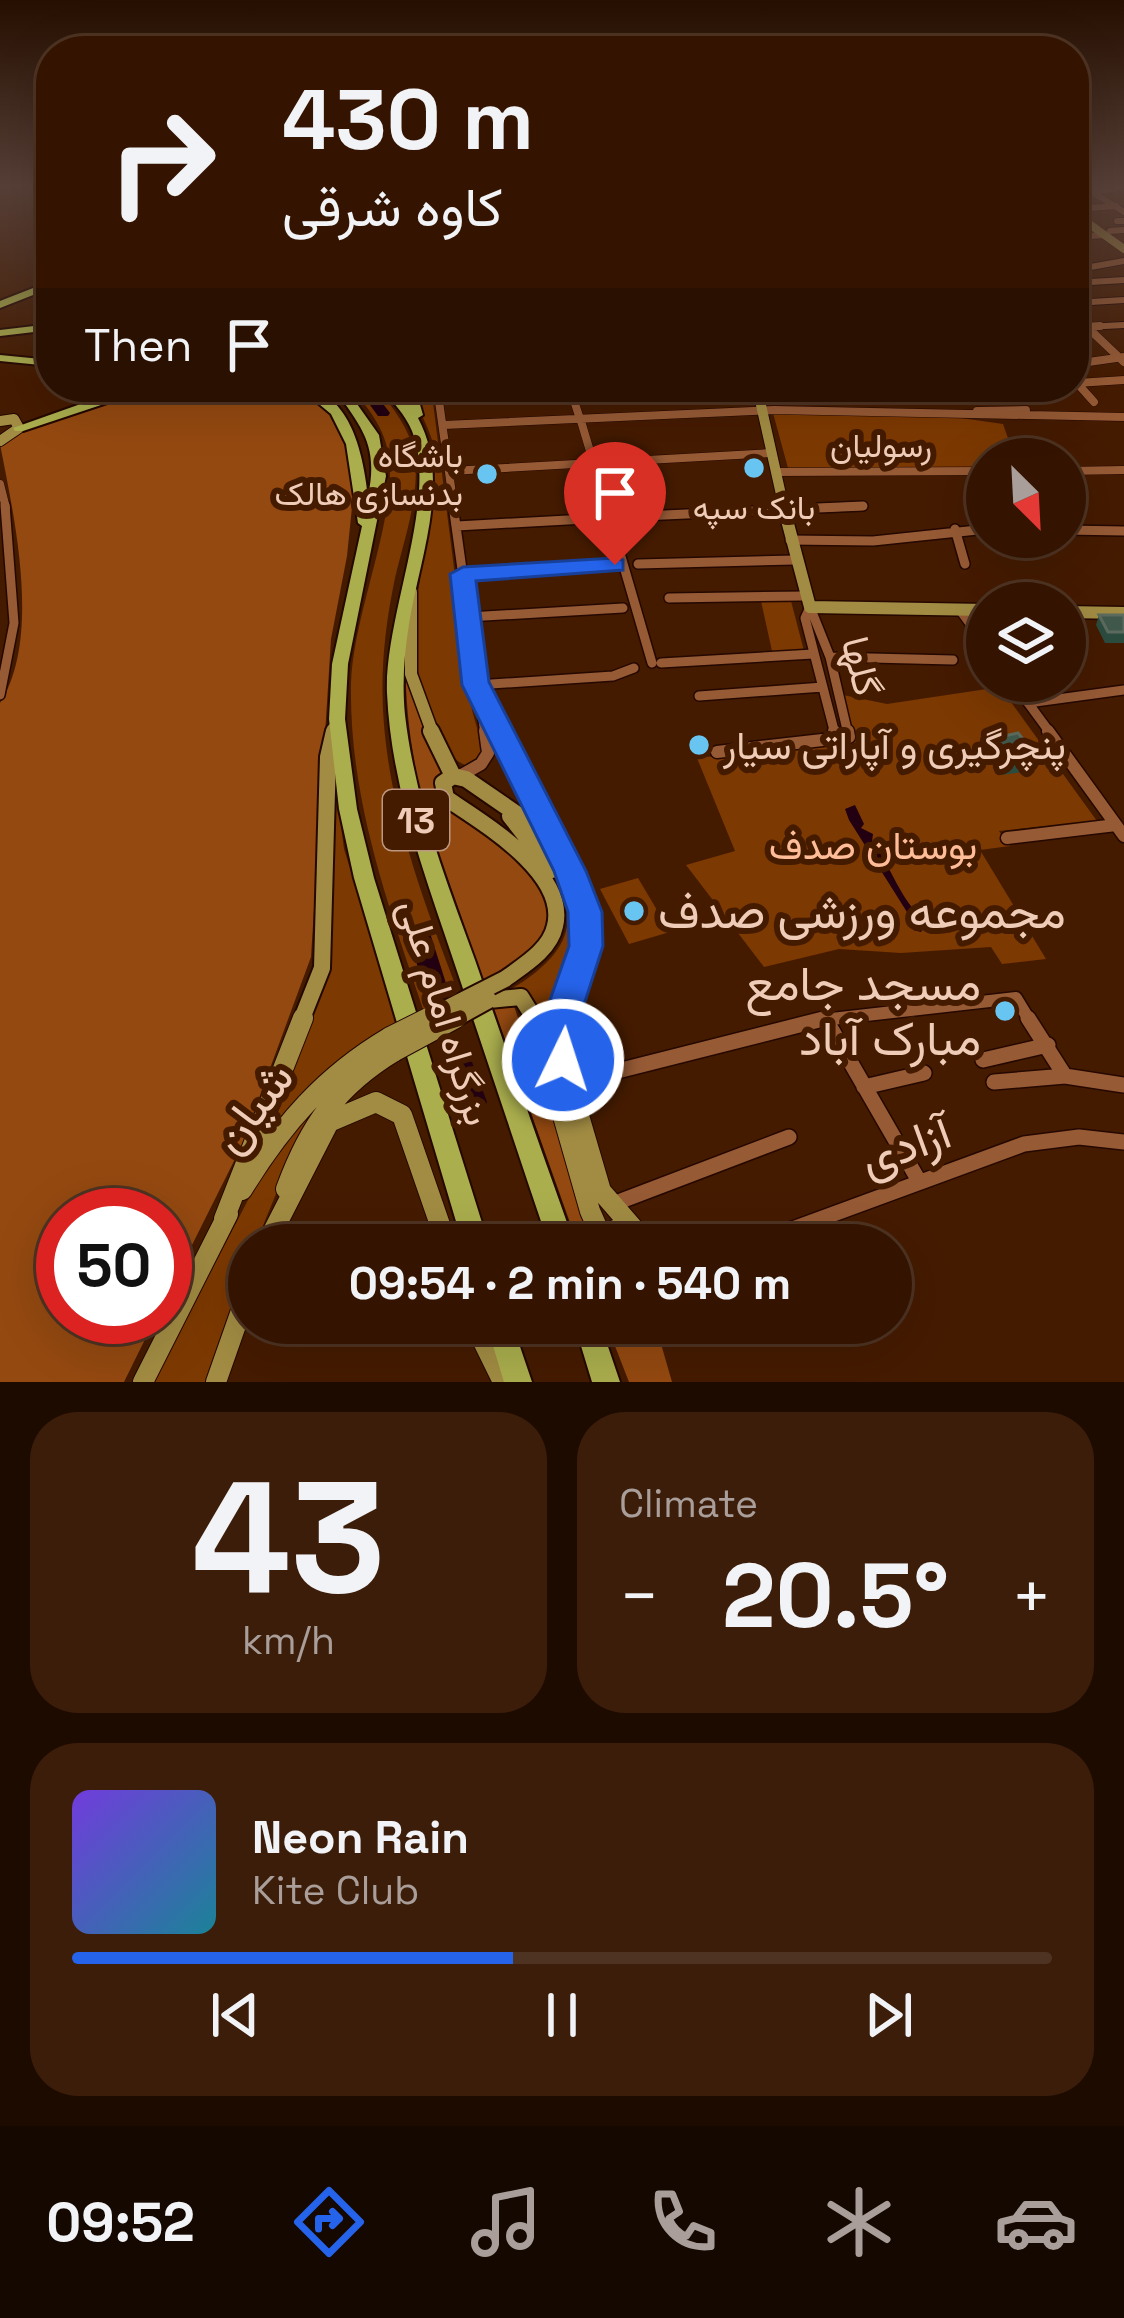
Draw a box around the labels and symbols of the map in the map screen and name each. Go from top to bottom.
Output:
street label: رسولیان [830,425,932,467]
place label: باشگاه بدنسازی هالک [275,435,463,515]
north arrow [966,438,1086,558]
pin [564,442,666,565]
marker: بانک سپه [741,455,767,481]
marker: باشگاه بدنسازی هالک [474,461,500,487]
place label: بانک سپه [693,487,815,530]
street label: گلها [831,631,892,701]
place label: پنچرگیری و آپاراتی سیار [722,721,1066,772]
marker: پنچرگیری و آپاراتی سیار [686,732,712,758]
road number: 13 [383,790,449,850]
park label: بوستان صدف [769,821,977,870]
place label: مجموعه ورزشی صدف [658,881,1066,942]
street label: بزرگراه امام علی [387,893,503,1131]
marker: مجموعه ورزشی صدف [621,898,647,924]
place label: مسجد جامع مبارک آباد [745,953,981,1069]
position arrow [500,997,626,1123]
marker: مسجد جامع مبارک آباد [992,998,1018,1024]
street label: شیان [198,1049,307,1166]
street label: آزادی [851,1100,963,1190]
speed limit sign: 50 [36,1188,192,1344]

